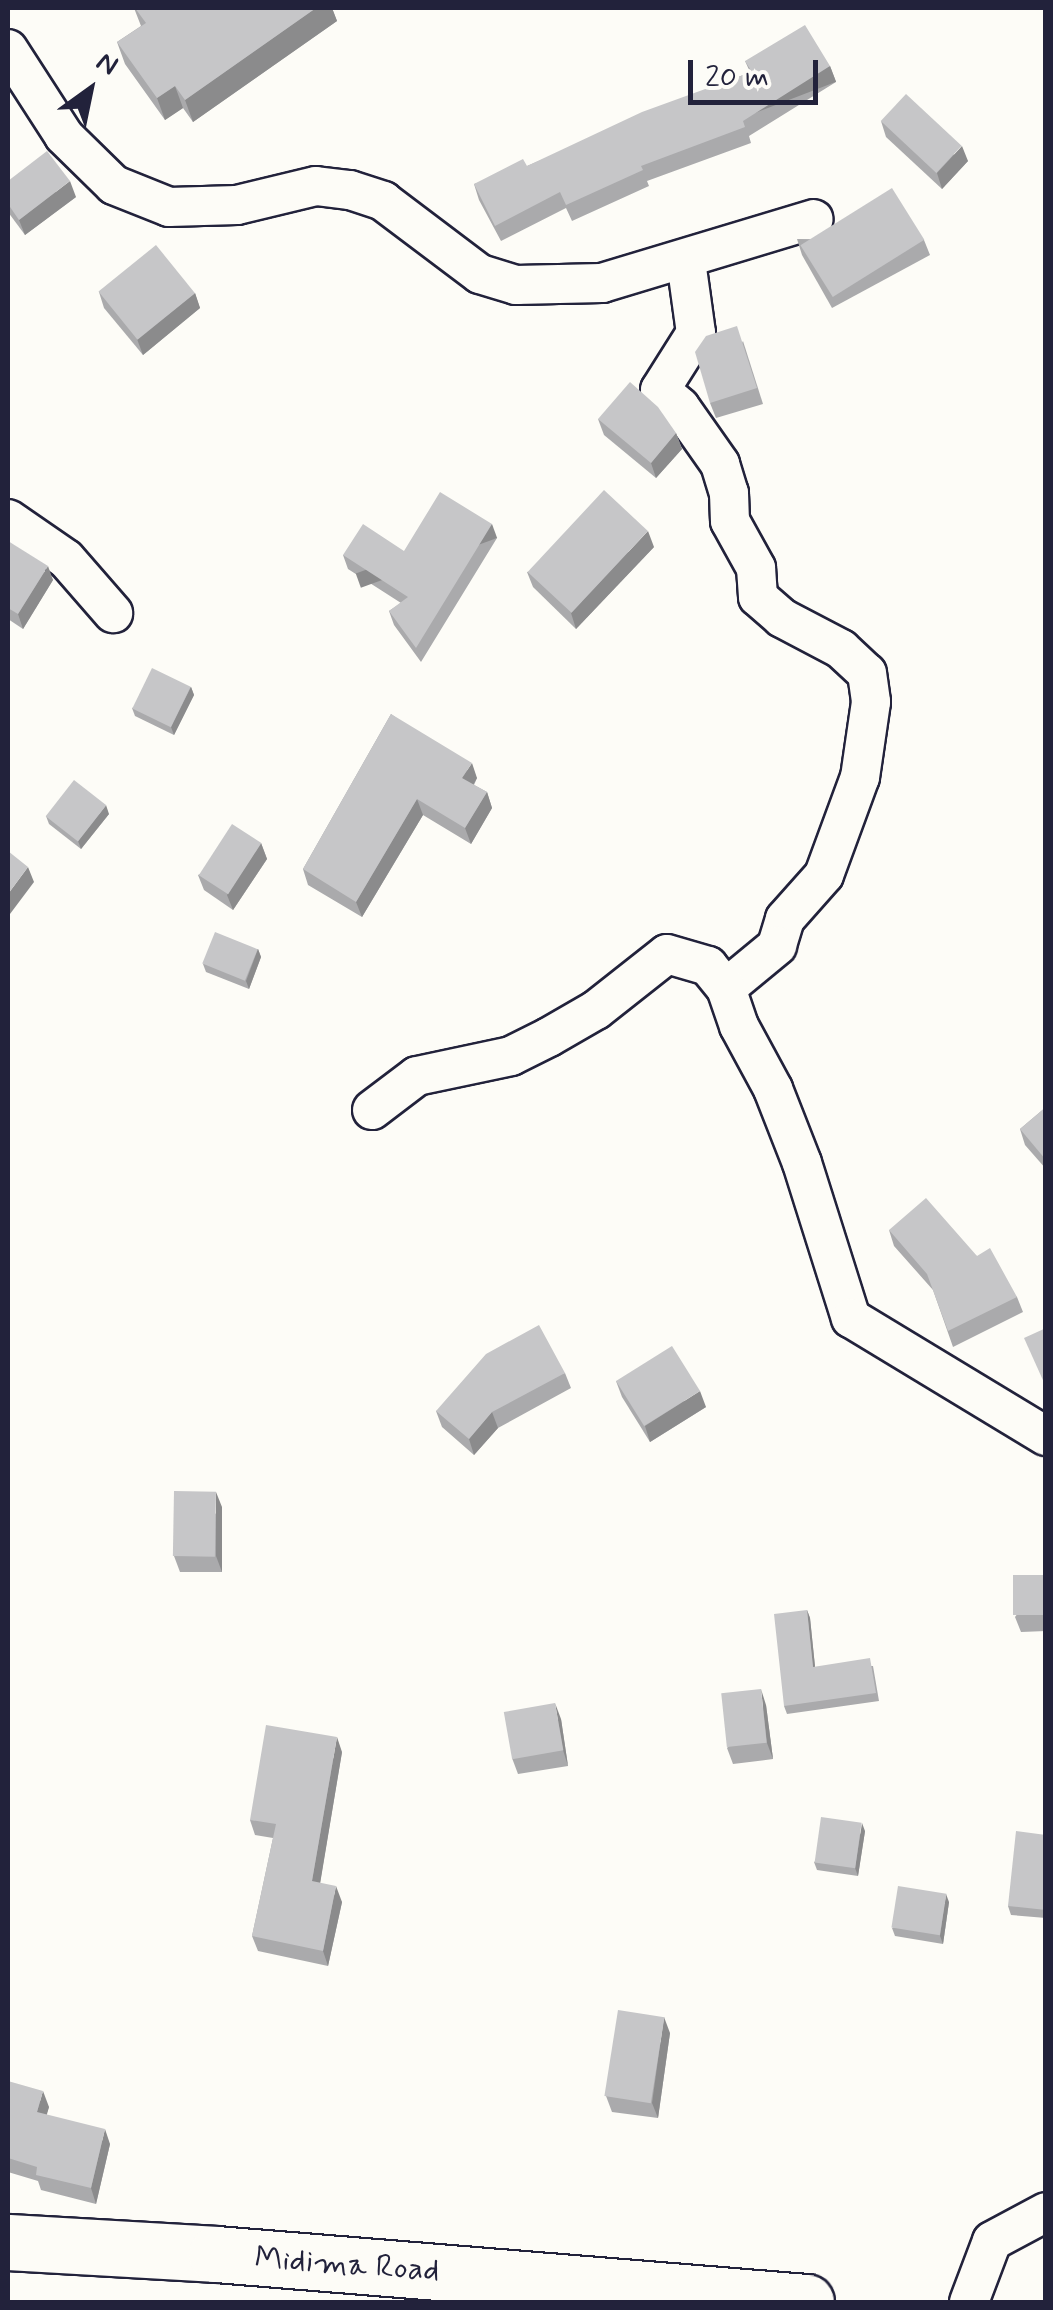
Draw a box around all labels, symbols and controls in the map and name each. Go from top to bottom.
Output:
north arrow [40,40,140,140]
scale bar [693,40,823,102]
text: N [89,44,125,85]
text: 20 m [705,58,769,97]
street label: Midima Road [253,2239,441,2291]

